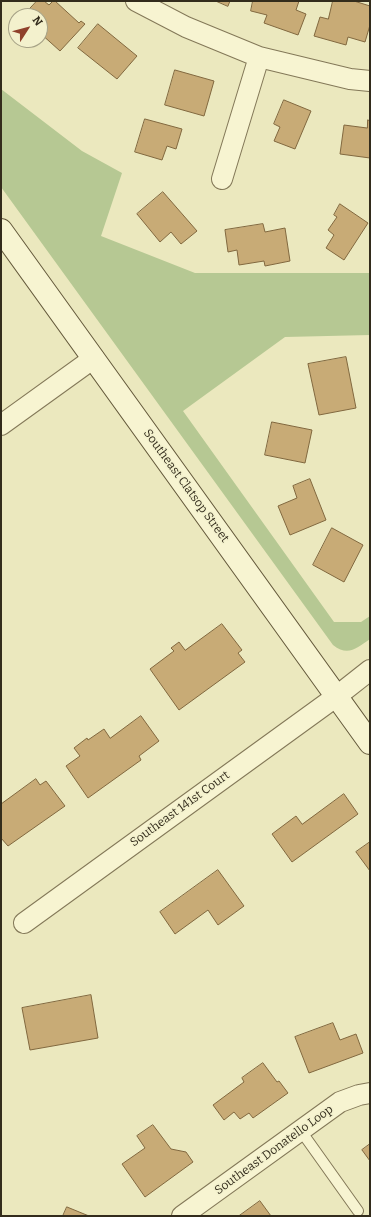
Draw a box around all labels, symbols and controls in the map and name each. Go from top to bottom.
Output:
north arrow [8,8,48,48]
text: N [30,14,45,28]
street label: Southeast Clatsop Street [140,427,232,545]
street label: Southeast 141st Court [128,768,232,850]
street label: Southeast Donatello Loop [212,1102,336,1198]

